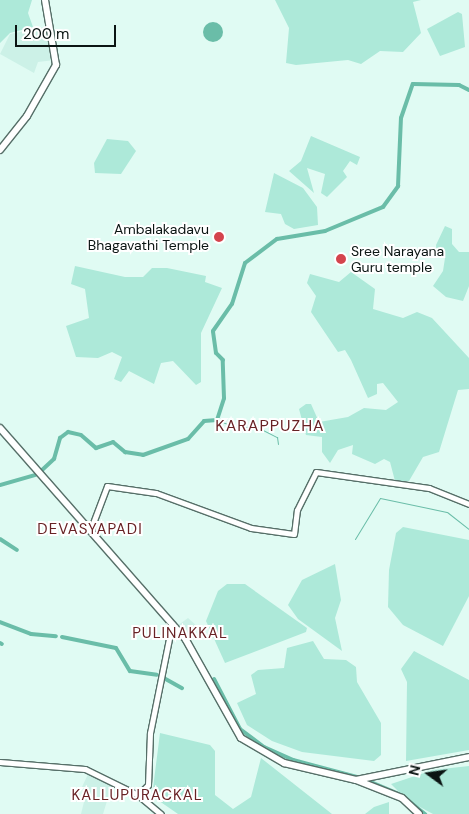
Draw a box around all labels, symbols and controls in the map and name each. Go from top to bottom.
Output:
scale bar [18,15,119,47]
text: 200 m [23,24,69,44]
place label: Ambalakadavu Bhagavathi Temple [88,221,209,253]
marker: Ambalakadavu Bhagavathi Temple [213,231,225,243]
place label: Sree Narayana Guru temple [351,243,444,276]
marker: Sree Narayana Guru temple [335,253,347,265]
district label: KARAPPUZHA [214,416,326,436]
district label: DEVASYAPADI [36,521,144,539]
district label: PULINAKKAL [131,625,229,643]
north arrow [404,749,454,799]
text: N [404,763,424,778]
district label: KALLUPURACKAL [70,787,204,805]

